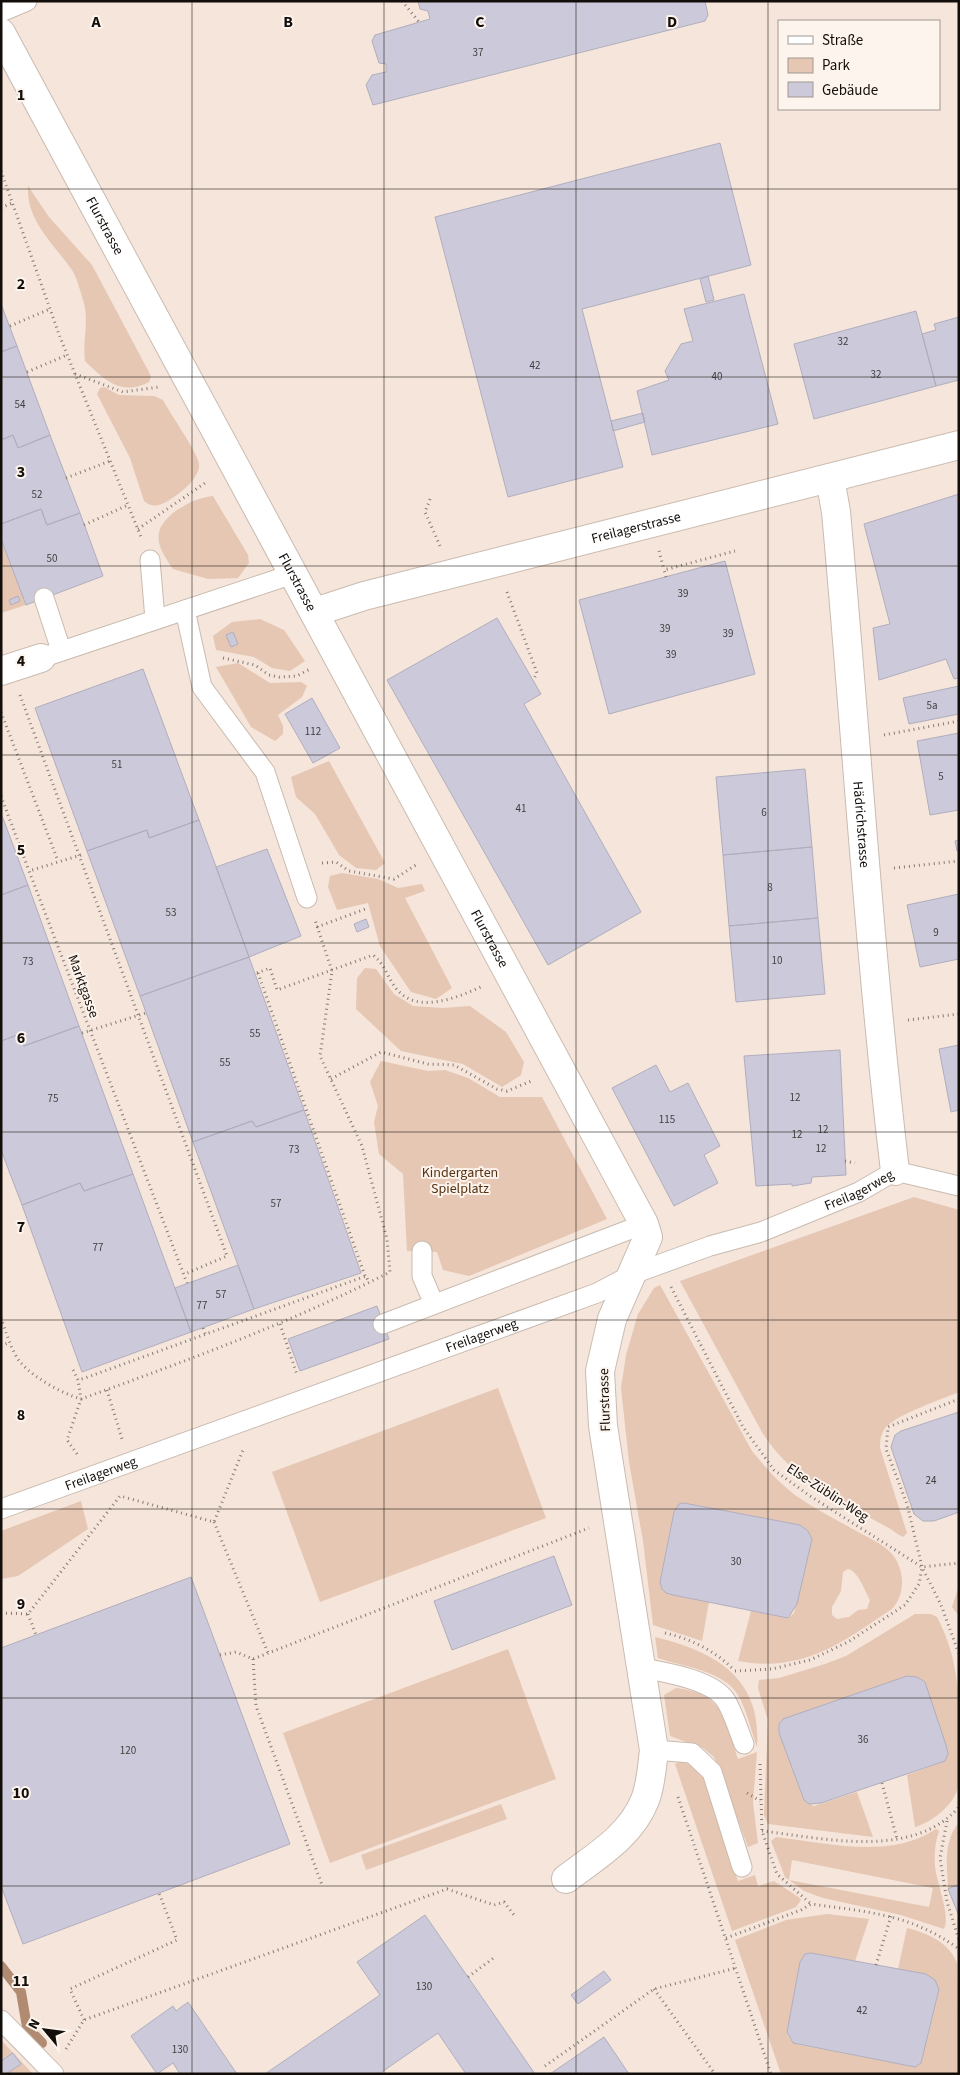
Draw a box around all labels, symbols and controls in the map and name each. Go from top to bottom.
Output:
text: A [90,11,101,33]
text: B [283,11,293,33]
text: C [475,11,485,33]
text: D [667,11,677,33]
legend [778,20,940,110]
text: Straße [822,30,863,51]
house number: 37 [473,45,483,60]
text: Park [822,55,851,76]
text: Gebäude [822,80,878,101]
text: 1 [17,84,25,106]
street label: Flurstrasse [80,193,128,259]
text: 2 [17,273,25,295]
house number: 32 [838,334,848,349]
house number: 42 [530,358,540,373]
house number: 32 [871,367,881,382]
house number: 40 [712,369,722,384]
house number: 54 [15,397,26,412]
text: 3 [17,461,25,483]
house number: 52 [32,487,42,502]
street label: Freilagerstrasse [589,507,683,549]
street label: Flurstrasse [273,550,321,615]
house number: 50 [47,551,57,566]
house number: 39 [678,586,688,601]
house number: 39 [660,621,670,636]
house number: 39 [723,626,733,641]
house number: 39 [666,647,676,662]
text: 4 [17,650,26,672]
house number: 5a [926,698,938,713]
house number: 112 [305,724,321,739]
house number: 51 [112,757,122,772]
house number: 5 [938,769,944,784]
street label: Hädrichstrasse [847,780,874,869]
house number: 41 [516,801,526,816]
house number: 6 [761,805,767,820]
text: 5 [17,839,25,861]
house number: 8 [767,880,773,895]
house number: 53 [166,905,176,920]
street label: Flurstrasse [465,906,513,972]
house number: 9 [933,925,939,940]
street label: Marktgasse [62,952,104,1021]
house number: 10 [772,953,782,968]
house number: 73 [23,954,33,969]
house number: 55 [250,1026,260,1041]
text: 6 [17,1027,25,1049]
house number: 55 [220,1055,230,1070]
house number: 12 [790,1090,800,1105]
house number: 75 [48,1091,58,1106]
house number: 115 [659,1112,675,1127]
house number: 12 [818,1122,828,1137]
house number: 12 [792,1127,802,1142]
house number: 12 [816,1141,826,1156]
house number: 73 [289,1142,299,1157]
park label: Kindergarten Spielplatz [422,1163,498,1199]
street label: Freilagerweg [821,1165,898,1216]
house number: 57 [271,1196,281,1211]
text: 7 [17,1216,25,1238]
house number: 77 [93,1240,103,1255]
house number: 57 [216,1287,226,1302]
house number: 77 [197,1298,207,1313]
street label: Freilagerweg [443,1314,521,1358]
street label: Flurstrasse [594,1368,616,1432]
text: 8 [17,1404,25,1426]
street label: Freilagerweg [62,1452,140,1496]
street label: Else-Züblin-Weg [782,1459,872,1527]
house number: 24 [926,1473,937,1488]
house number: 30 [731,1554,741,1569]
text: 9 [17,1593,25,1615]
house number: 36 [858,1732,869,1747]
house number: 120 [120,1743,136,1758]
text: 10 [13,1782,29,1804]
text: 11 [13,1970,29,1992]
house number: 130 [416,1979,432,1994]
house number: 42 [857,2003,867,2018]
north arrow [20,2005,70,2055]
text: N [24,2015,46,2033]
house number: 130 [172,2042,188,2057]

